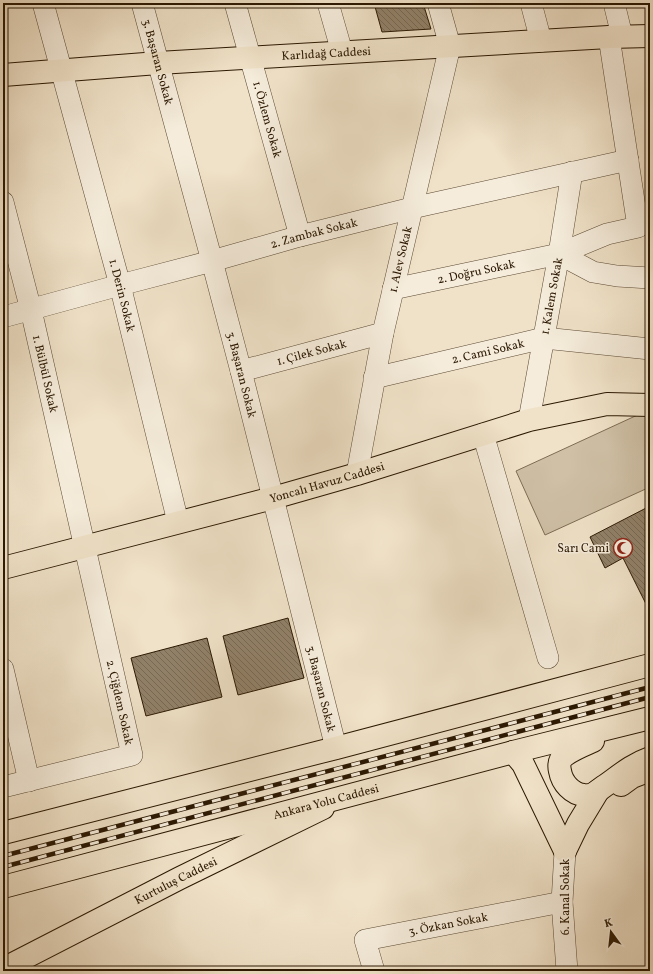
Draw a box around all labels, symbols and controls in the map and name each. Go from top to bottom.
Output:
street label: 3. Başaran Sokak [138,17,176,107]
street label: Karlıdağ Caddesi [281,44,372,65]
street label: 1. Özlem Sokak [248,80,285,160]
street label: 2. Zambak Sokak [269,215,360,253]
street label: 1. Alev Sokak [386,224,417,294]
street label: 2. Doğru Sokak [436,256,517,288]
street label: 1. Kalem Sokak [538,256,567,336]
street label: 1. Derin Sokak [104,257,138,334]
street label: 3. Başaran Sokak [222,330,260,420]
street label: 1. Bülbül Sokak [28,334,61,415]
street label: 1. Çilek Sokak [275,336,349,370]
street label: 2. Cami Sokak [450,336,526,368]
street label: Yoncalı Havuz Caddesi [268,459,387,508]
mosque icon: Sarı Cami [612,537,634,559]
place label: Sarı Cami [557,541,609,557]
street label: 3. Başaran Sokak [302,644,339,735]
street label: 2. Çiğdem Sokak [102,659,137,747]
street label: Ankara Yolu Caddesi [272,781,381,824]
street label: Kurtuluş Caddesi [132,854,221,909]
street label: 6. Kanal Sokak [558,858,574,935]
street label: 3. Özkan Sokak [407,909,490,940]
north arrow [591,912,631,952]
text: K [603,916,615,932]

